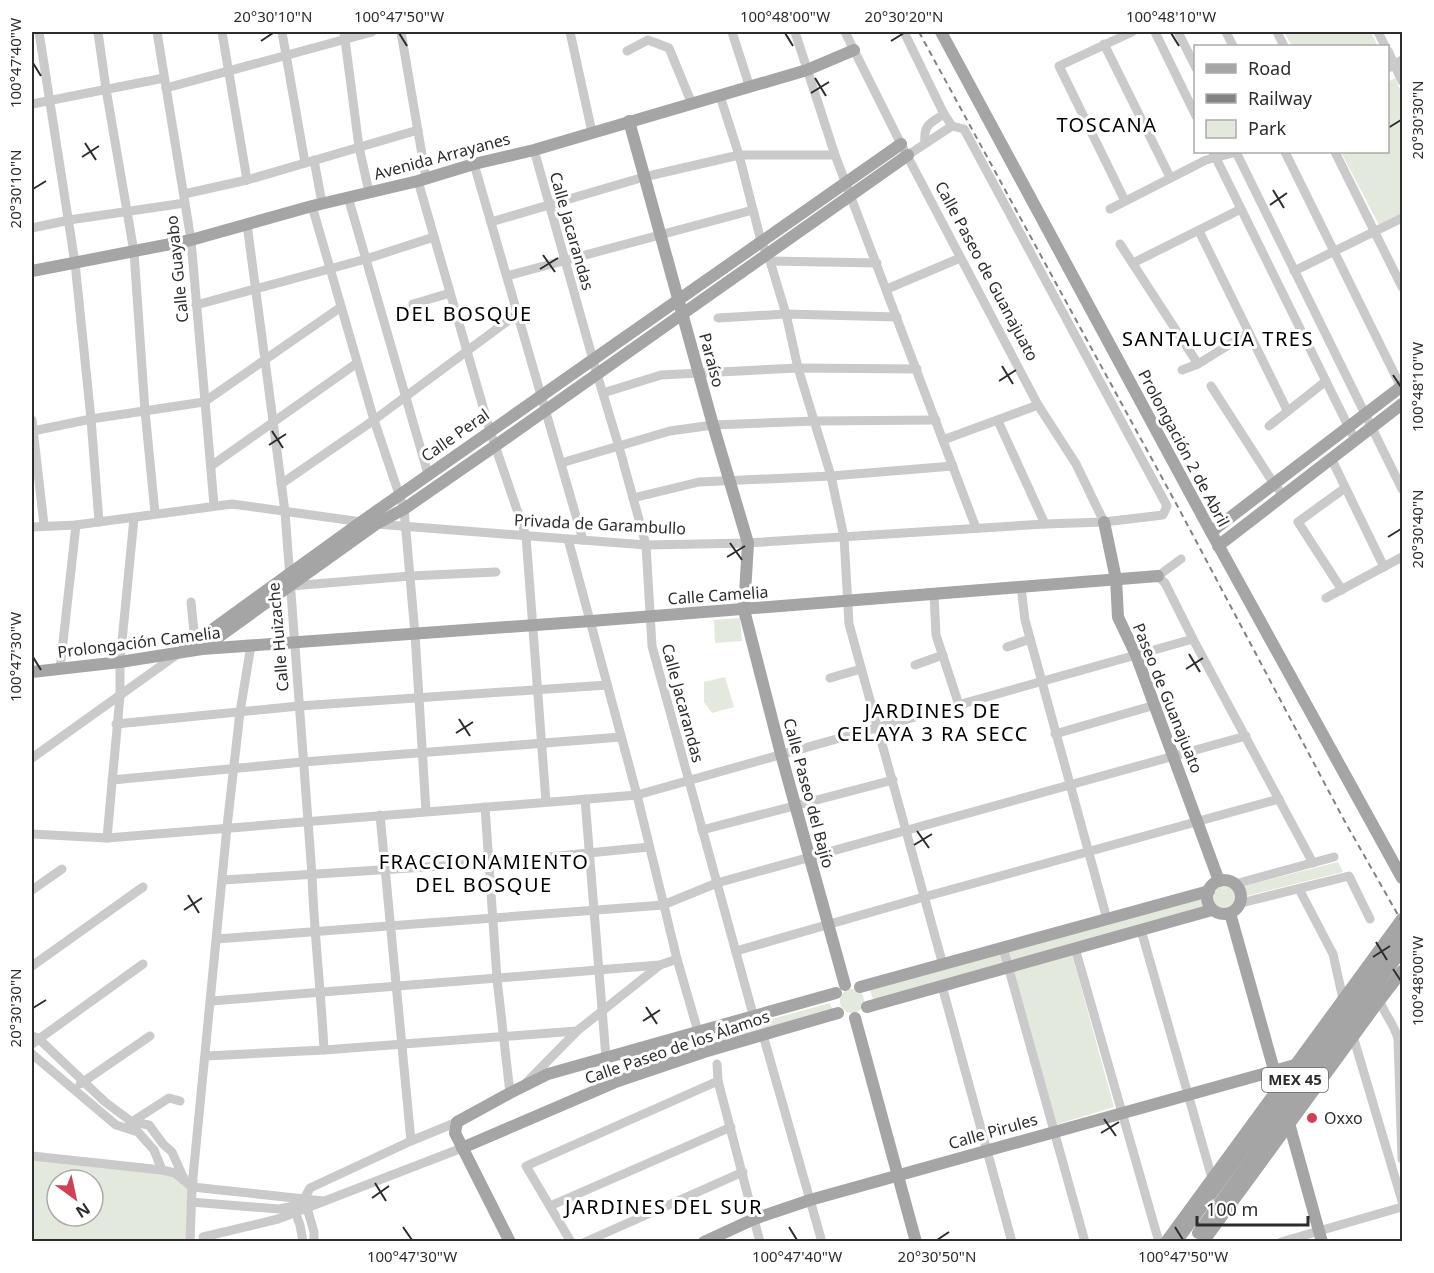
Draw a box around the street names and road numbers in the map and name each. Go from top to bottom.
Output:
street label: Avenida Arrayanes [371,127,513,185]
street label: Calle Jacarandas [545,169,599,293]
street label: Calle Paseo de Guanajuato [930,177,1044,365]
street label: Calle Guayabo [160,214,194,324]
street label: Paraíso [694,330,730,390]
street label: Prolongación 2 de Abril [1133,366,1235,530]
street label: Calle Peral [416,403,494,467]
street label: Privada de Garambullo [514,509,686,539]
street label: Calle Huizache [262,581,294,693]
street label: Calle Camelia [667,581,769,609]
street label: Paseo de Guanajuato [1128,620,1208,776]
street label: Prolongación Camelia [56,621,222,663]
street label: Calle Jacarandas [657,641,709,765]
street label: Calle Paseo del Bajío [778,716,840,870]
street label: Calle Paseo de los Álamos [582,1005,772,1089]
road number: MEX 45 [1262,1068,1328,1092]
street label: Calle Pirules [946,1108,1040,1154]

